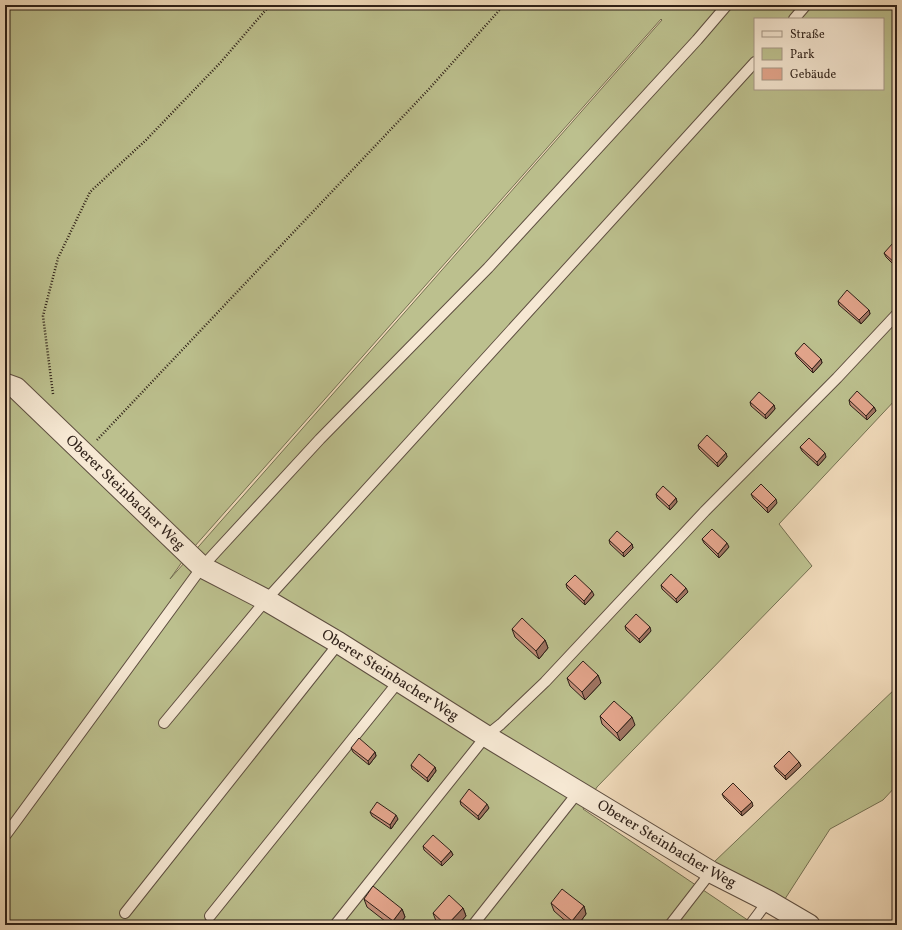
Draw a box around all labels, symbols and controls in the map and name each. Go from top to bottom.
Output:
legend [754,18,884,90]
text: Straße [790,27,825,43]
text: Park [790,47,815,63]
text: Gebäude [790,67,837,83]
street label: Oberer Steinbacher Weg [61,430,190,556]
street label: Oberer Steinbacher Weg [317,624,463,727]
street label: Oberer Steinbacher Weg [593,795,740,894]

